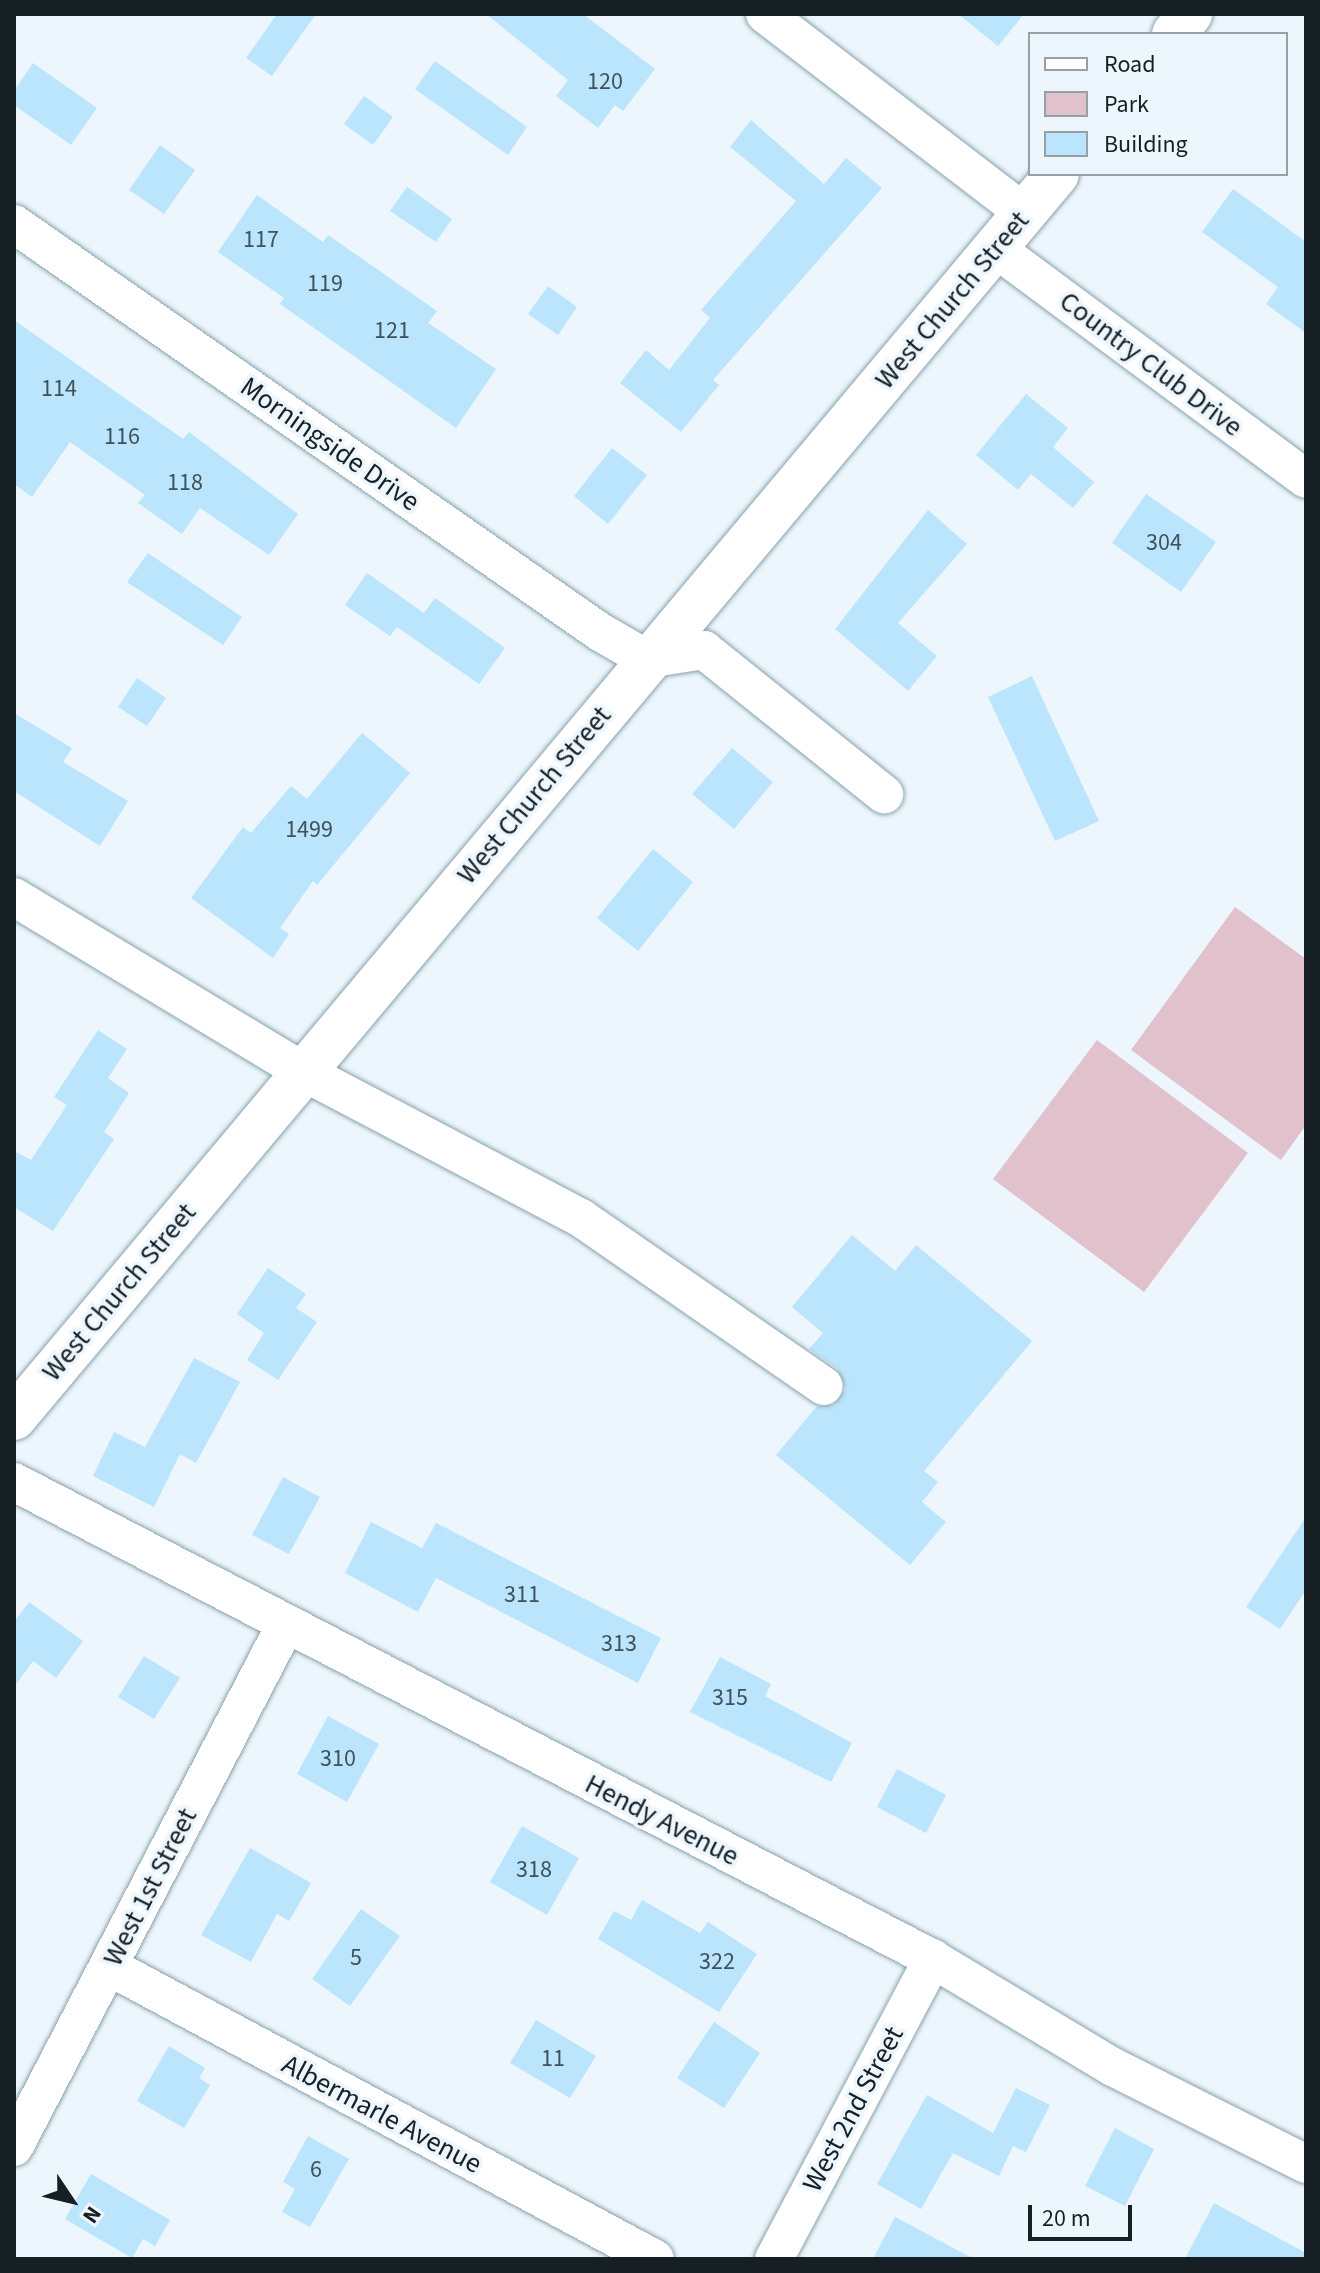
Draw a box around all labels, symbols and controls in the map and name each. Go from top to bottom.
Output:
legend [1028,32,1288,176]
text: Road [1104,47,1156,82]
house number: 120 [587,68,623,96]
text: Park [1104,87,1149,122]
text: Building [1104,127,1188,162]
street label: West Church Street [868,204,1036,396]
house number: 117 [243,226,279,254]
house number: 119 [307,270,343,298]
street label: Country Club Drive [1053,284,1249,444]
house number: 121 [374,317,410,345]
street label: Morningside Drive [234,370,426,518]
house number: 114 [41,375,77,403]
house number: 116 [104,423,140,451]
house number: 118 [167,469,203,497]
house number: 304 [1146,529,1182,557]
street label: West Church Street [450,699,618,891]
house number: 1499 [285,816,333,844]
street label: West Church Street [35,1196,203,1388]
house number: 311 [504,1581,540,1609]
house number: 313 [601,1630,637,1658]
house number: 315 [712,1684,748,1712]
house number: 310 [320,1745,356,1773]
street label: Hendy Avenue [580,1767,744,1873]
street label: West 1st Street [96,1803,204,1971]
house number: 318 [516,1856,552,1884]
house number: 5 [350,1944,362,1972]
house number: 322 [699,1948,735,1976]
street label: West 2nd Street [795,2020,911,2198]
house number: 11 [541,2045,565,2073]
street label: Albermarle Avenue [276,2047,488,2181]
house number: 6 [310,2156,322,2184]
north arrow [32,2161,112,2241]
scale bar [1032,2189,1136,2239]
text: N [74,2200,109,2230]
text: 20 m [1042,2201,1091,2236]

